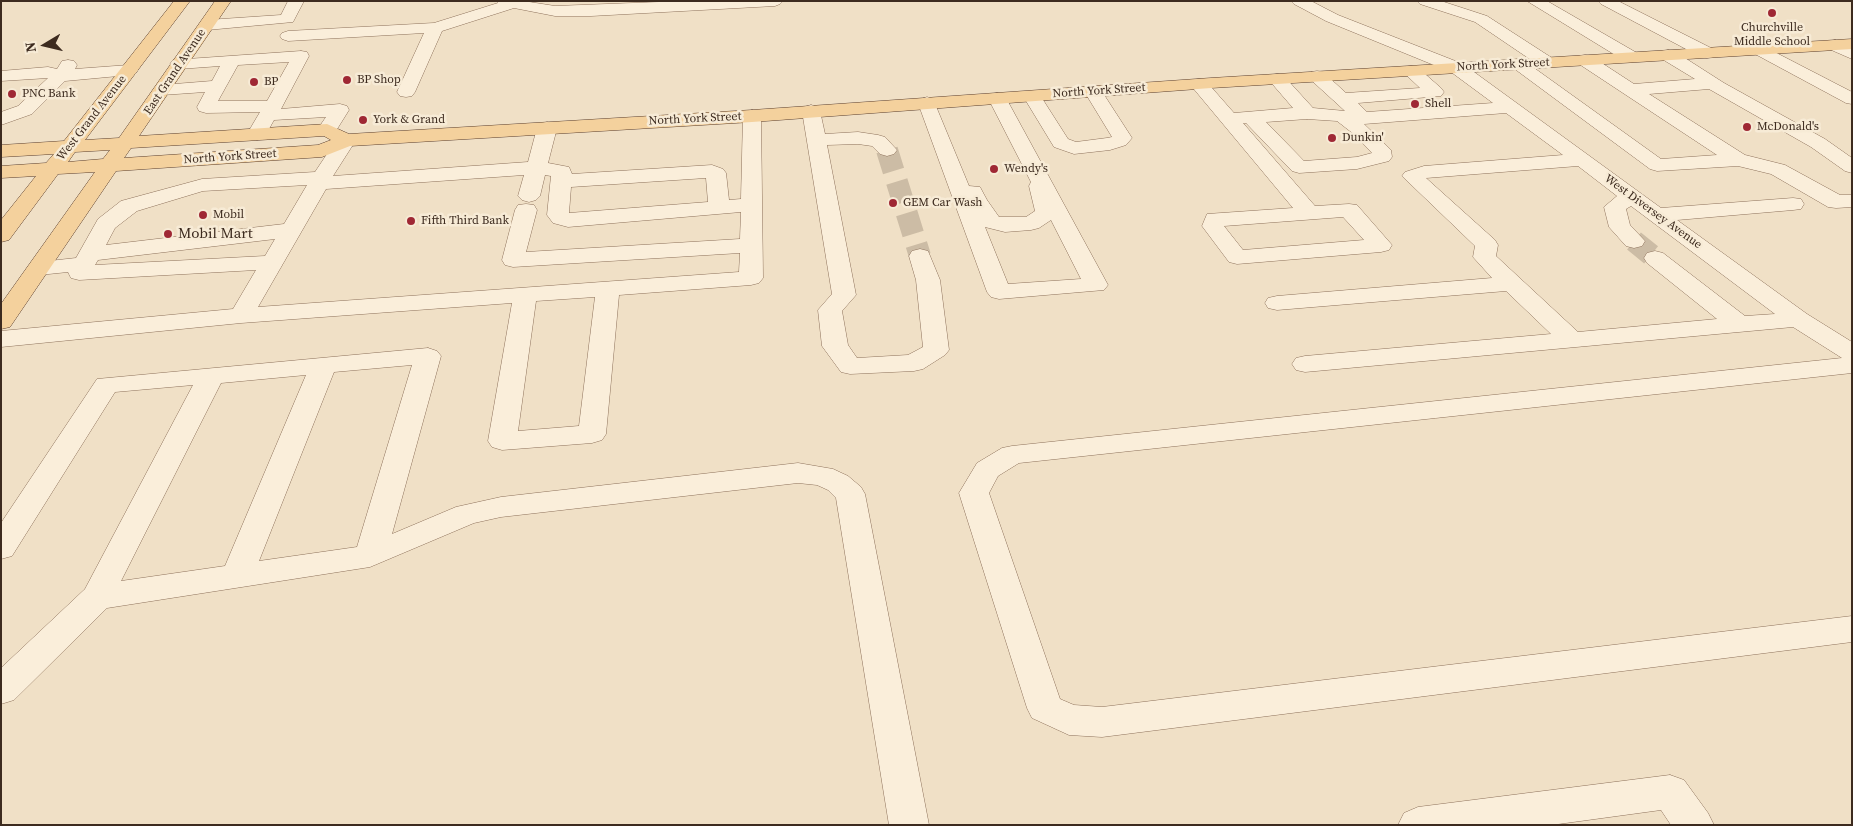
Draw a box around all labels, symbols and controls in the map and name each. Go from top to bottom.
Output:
marker: Churchville Middle School [1766,7,1778,19]
north arrow [20,20,70,70]
place label: Churchville Middle School [1734,21,1810,49]
street label: East Grand Avenue [141,26,209,118]
text: N [20,41,41,54]
street label: North York Street [1456,55,1550,75]
street label: West Grand Avenue [54,73,130,163]
place label: BP Shop [357,73,401,87]
marker: BP Shop [341,74,353,86]
place label: BP [264,75,278,89]
marker: BP [248,76,260,88]
street label: North York Street [1052,81,1146,101]
place label: PNC Bank [22,87,75,101]
marker: PNC Bank [6,88,18,100]
place label: Shell [1425,97,1451,111]
marker: Shell [1409,98,1421,110]
street label: North York Street [648,109,742,129]
place label: York & Grand [373,113,445,127]
marker: York & Grand [357,114,369,126]
place label: McDonald's [1757,120,1819,134]
marker: McDonald's [1741,121,1753,133]
place label: Dunkin' [1342,131,1384,145]
marker: Dunkin' [1326,132,1338,144]
street label: North York Street [183,147,277,167]
place label: Wendy's [1004,162,1048,176]
marker: Wendy's [988,163,1000,175]
street label: West Diversey Avenue [1601,172,1705,252]
place label: GEM Car Wash [903,196,983,210]
marker: GEM Car Wash [887,197,899,209]
place label: Mobil [213,208,244,222]
marker: Mobil [197,209,209,221]
place label: Fifth Third Bank [421,214,509,228]
marker: Fifth Third Bank [405,215,417,227]
place label: Mobil Mart [178,225,253,243]
marker: Mobil Mart [162,228,174,240]

